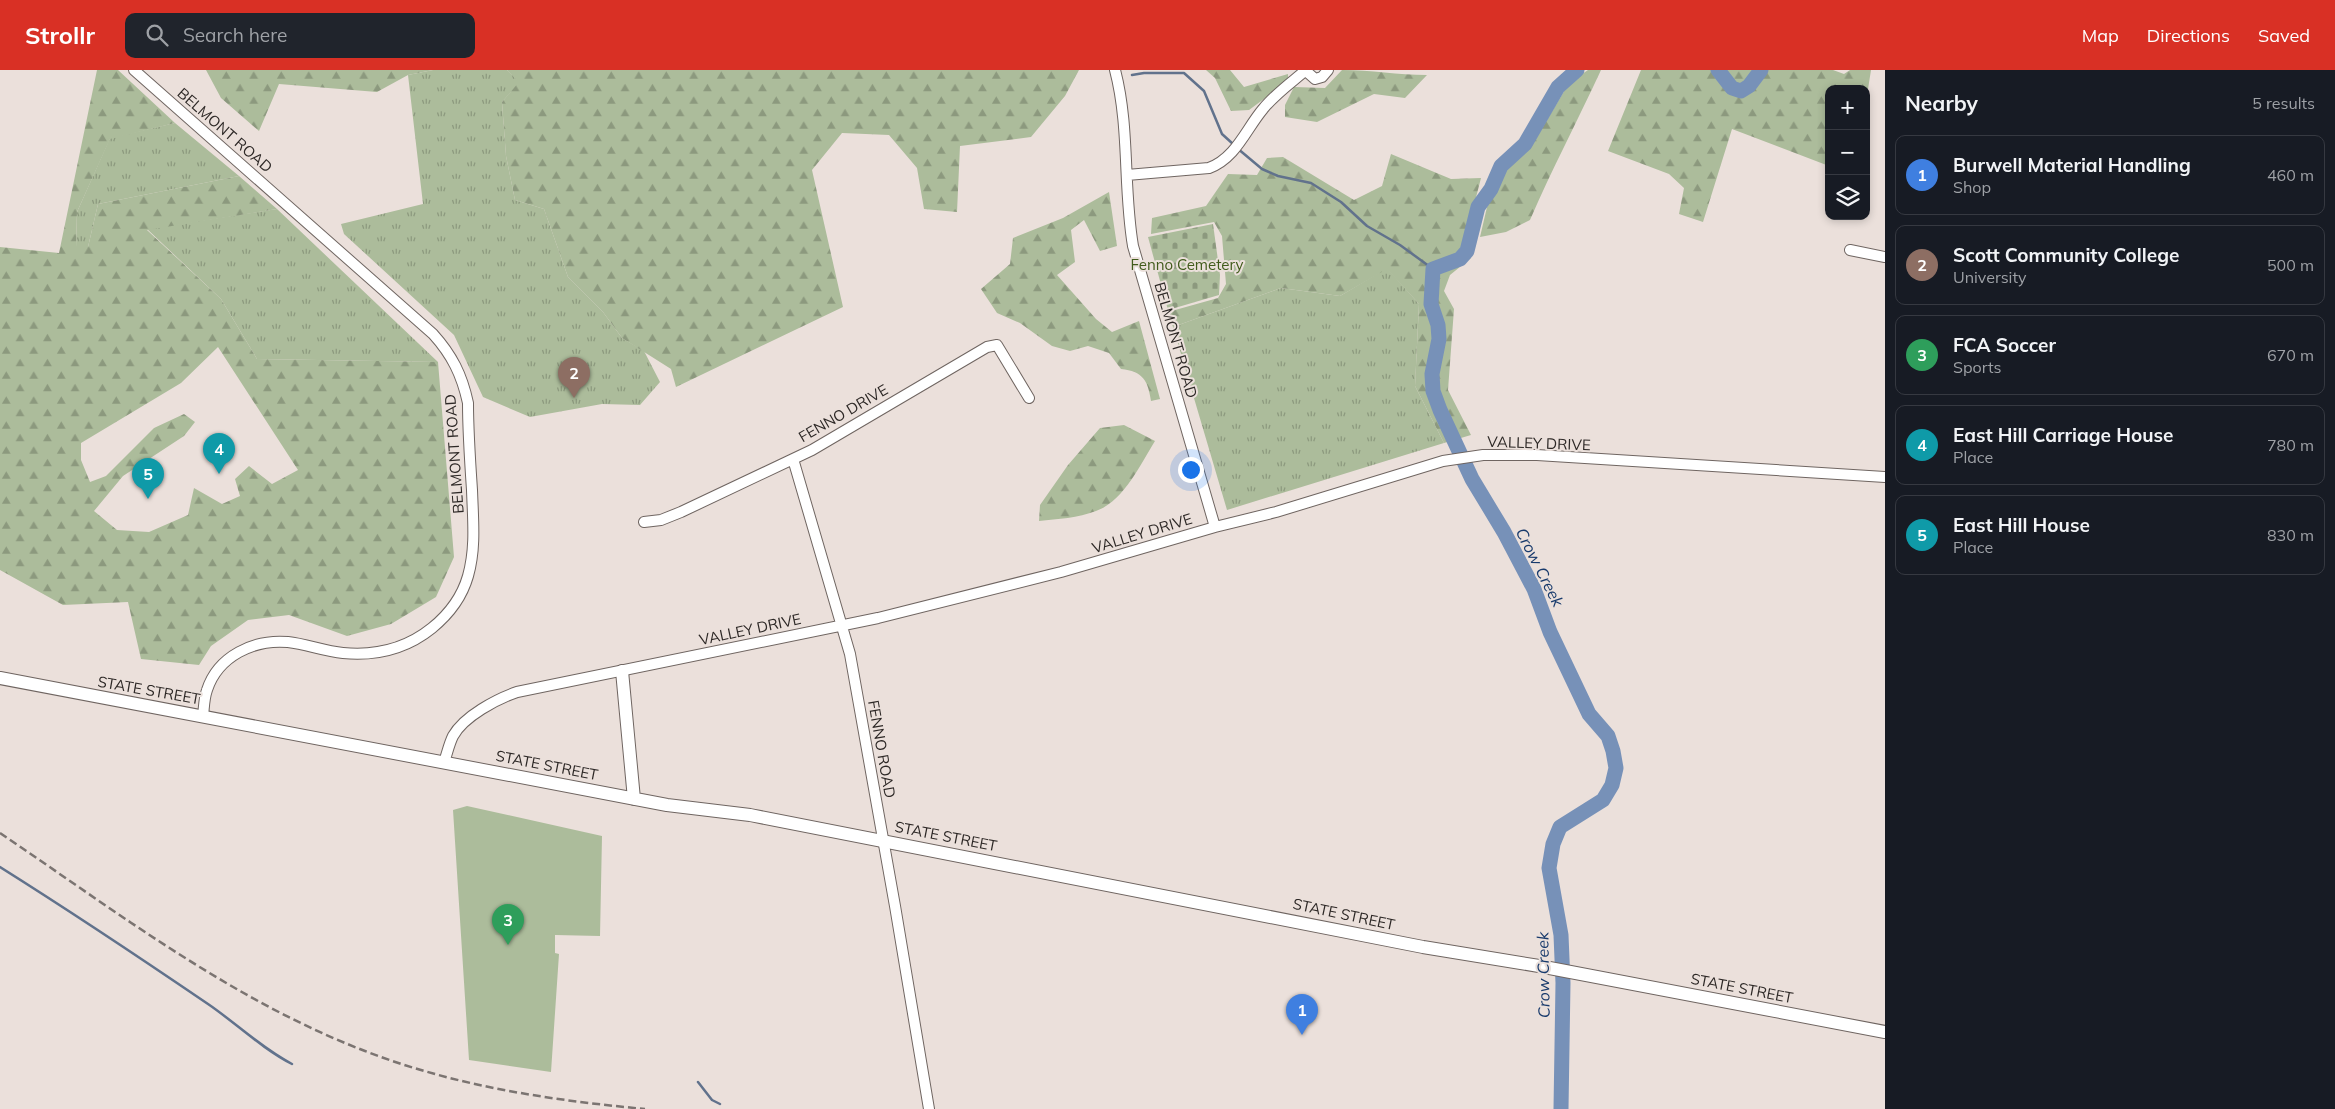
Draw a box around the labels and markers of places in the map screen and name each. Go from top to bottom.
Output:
pin: 2 [558,357,590,398]
pin: 4 [203,433,235,474]
pin: 5 [132,458,164,499]
pin: 3 [492,904,524,945]
pin: 1 [1286,994,1318,1035]

